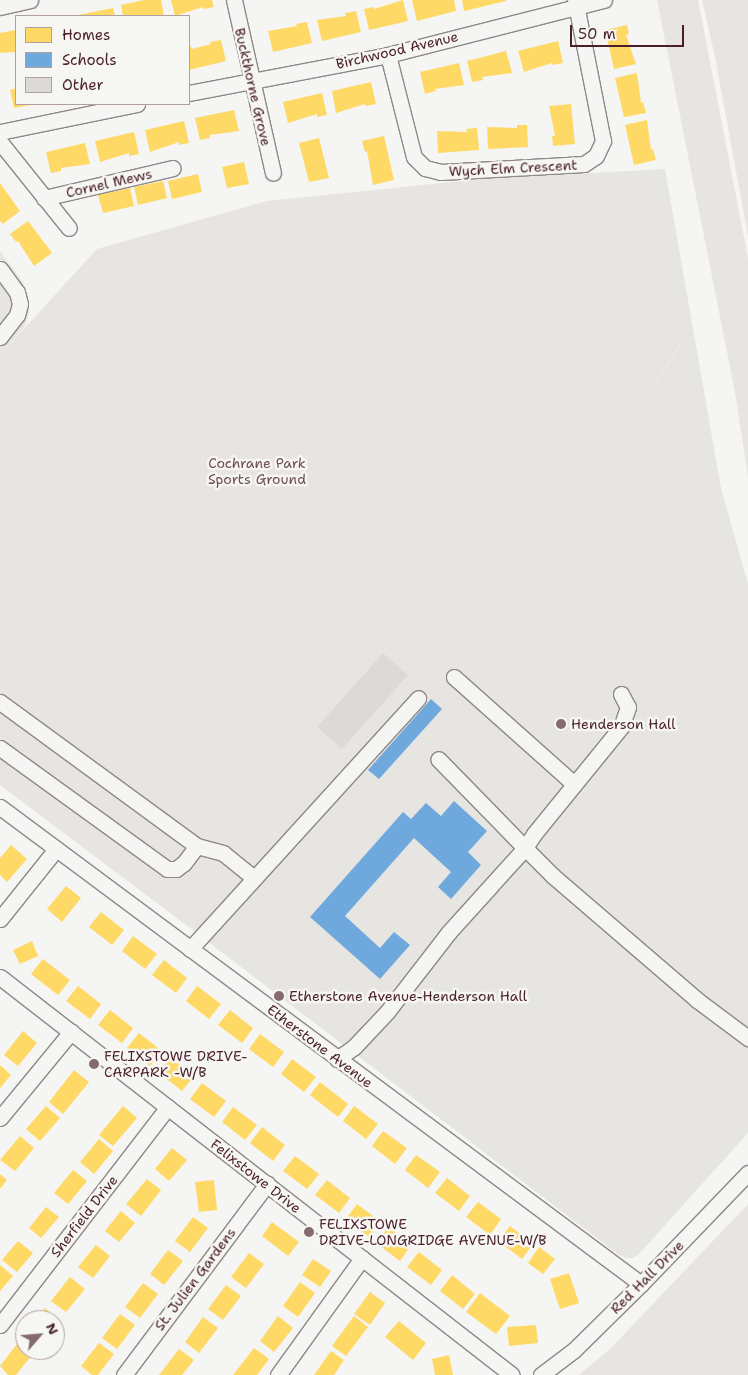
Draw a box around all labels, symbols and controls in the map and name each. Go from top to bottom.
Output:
legend [15,15,190,105]
scale bar [573,15,687,47]
text: 50 m [578,24,616,44]
text: Homes [62,25,110,45]
street label: Buckthorne Grove [231,26,275,148]
street label: Birchwood Avenue [334,28,460,72]
text: Schools [62,50,117,70]
text: Other [62,75,104,95]
street label: Wych Elm Crescent [448,156,578,180]
street label: Cornel Mews [64,165,154,201]
park label: Cochrane Park Sports Ground [208,455,306,488]
place label: Henderson Hall [571,716,675,732]
marker: Henderson Hall [555,718,567,730]
place label: Etherstone Avenue-Henderson Hall [289,988,527,1004]
marker: Etherstone Avenue-Henderson Hall [273,990,285,1002]
street label: Etherstone Avenue [264,1001,376,1091]
place label: FELIXSTOWE DRIVE- CARPARK -W/B [104,1048,247,1080]
marker: FELIXSTOWE DRIVE- CARPARK -W/B [88,1058,100,1070]
street label: Felixstowe Drive [207,1135,305,1217]
street label: Sherfield Drive [47,1172,121,1260]
place label: FELIXSTOWE DRIVE-LONGRIDGE AVENUE-W/B [319,1216,547,1248]
street label: St. Julien Gardens [151,1224,239,1334]
marker: FELIXSTOWE DRIVE-LONGRIDGE AVENUE-W/B [303,1226,315,1238]
street label: Red Hall Drive [607,1237,687,1317]
north arrow [15,1310,65,1360]
text: N [42,1320,63,1338]

